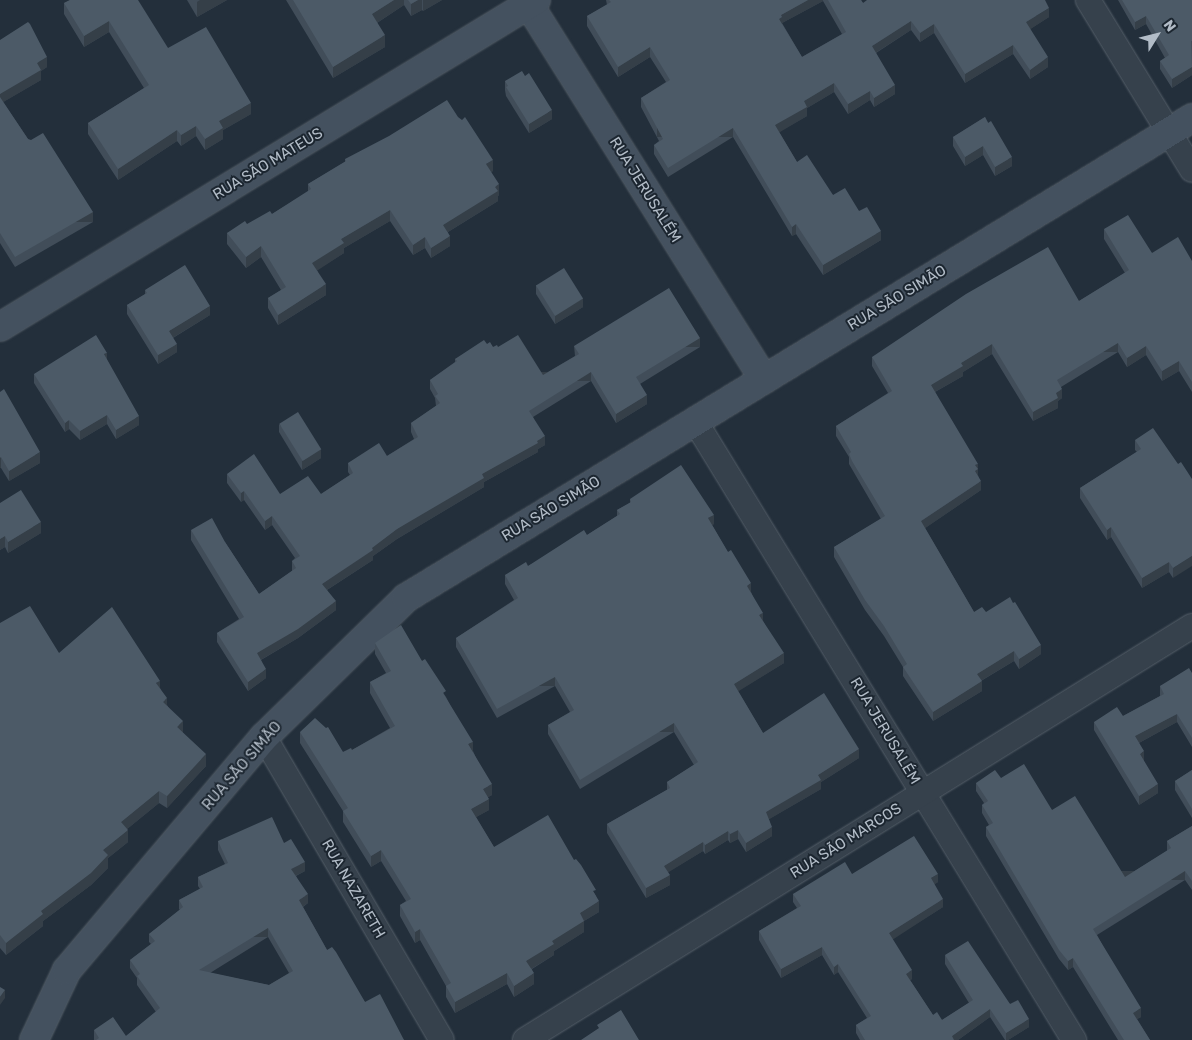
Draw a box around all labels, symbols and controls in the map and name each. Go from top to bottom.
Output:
north arrow [1132,10,1182,60]
text: N [1160,17,1179,35]
street label: RUA SÃO MATEUS [210,124,326,204]
street label: RUA JERUSALÉM [605,134,685,246]
street label: RUA SÃO SIMÃO [844,261,950,335]
street label: RUA SÃO SIMÃO [498,472,604,546]
street label: RUA JERUSALÉM [846,674,924,788]
street label: RUA SÃO SIMÃO [198,718,286,814]
street label: RUA SÃO MARCOS [787,799,905,883]
street label: RUA NAZARETH [317,836,389,942]

